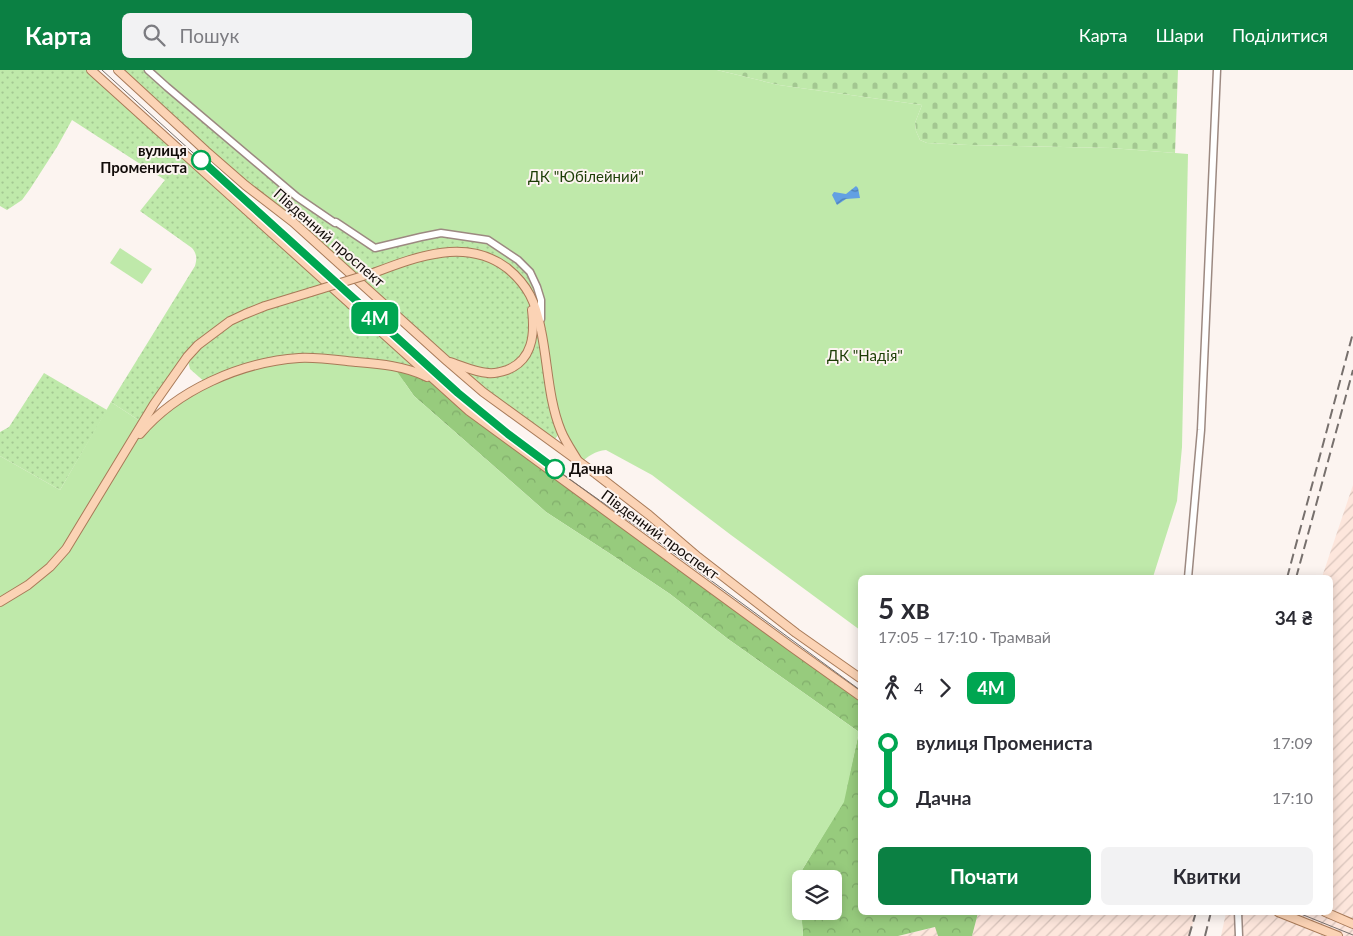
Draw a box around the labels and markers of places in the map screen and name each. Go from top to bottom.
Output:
place label: вулиця Промениста [100,141,187,176]
marker: вулиця Промениста [191,150,211,170]
marker: Дачна [545,459,565,479]
place label: Дачна [569,459,613,477]

